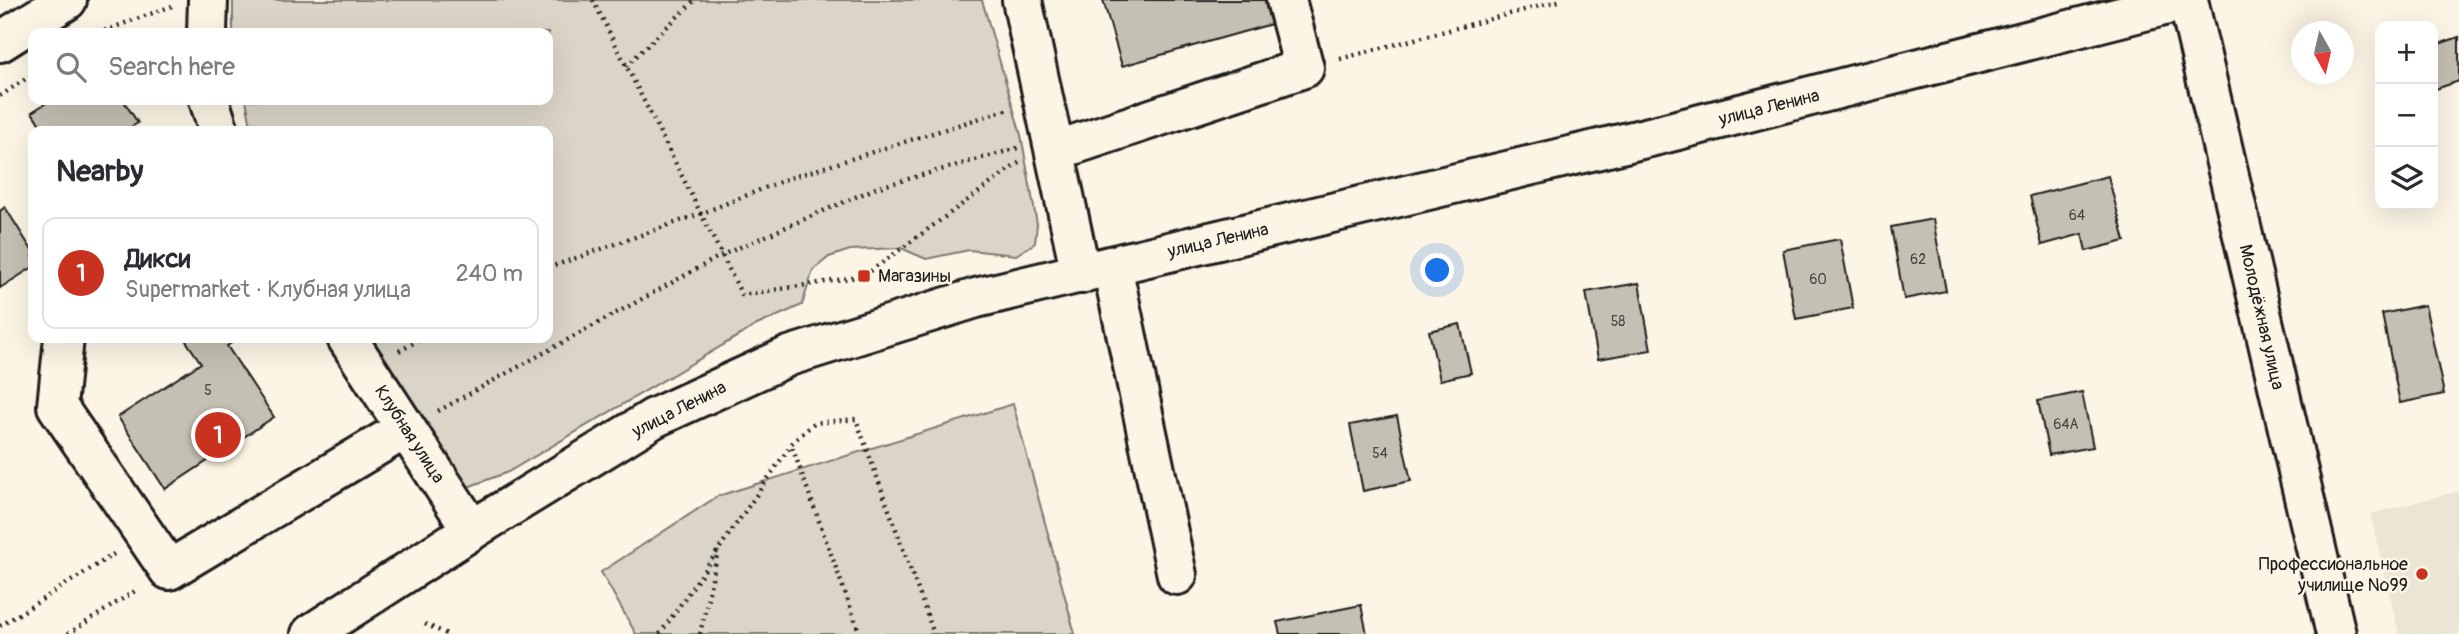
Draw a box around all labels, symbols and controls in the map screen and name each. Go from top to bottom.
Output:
north arrow [2291,21,2354,84]
map controls [2375,21,2438,210]
button: + [2375,21,2438,84]
search box [28,28,553,105]
icon: search [52,48,90,86]
text: Search here [108,51,235,83]
street label: улица Ленина [1716,84,1822,131]
button: − [2375,84,2438,147]
button: layers [2375,147,2438,210]
text: Nearby [56,153,143,190]
house number: 64 [2069,207,2085,224]
street label: улица Ленина [1164,218,1271,263]
street label: Молодёжная улица [2234,242,2289,392]
text: Дикси [125,243,190,275]
house number: 62 [1910,251,1926,268]
your location [1420,253,1454,287]
text: 1 [77,259,86,288]
text: 240 m [456,259,523,288]
place label: Магазины [878,265,951,288]
marker: Магазины [856,268,872,284]
house number: 60 [1809,271,1827,288]
text: Supermarket · Клубная улица [125,275,411,304]
house number: 58 [1611,313,1625,330]
street label: улица Ленина [627,376,730,443]
street label: Клубная улица [369,381,450,488]
house number: 5 [204,382,212,399]
pin: 1 [195,409,241,461]
house number: 64А [2053,416,2079,433]
house number: 54 [1372,445,1388,462]
place label: Профессиональное училище №99 [2259,553,2408,597]
marker: Профессиональное училище №99 [2414,566,2430,582]

